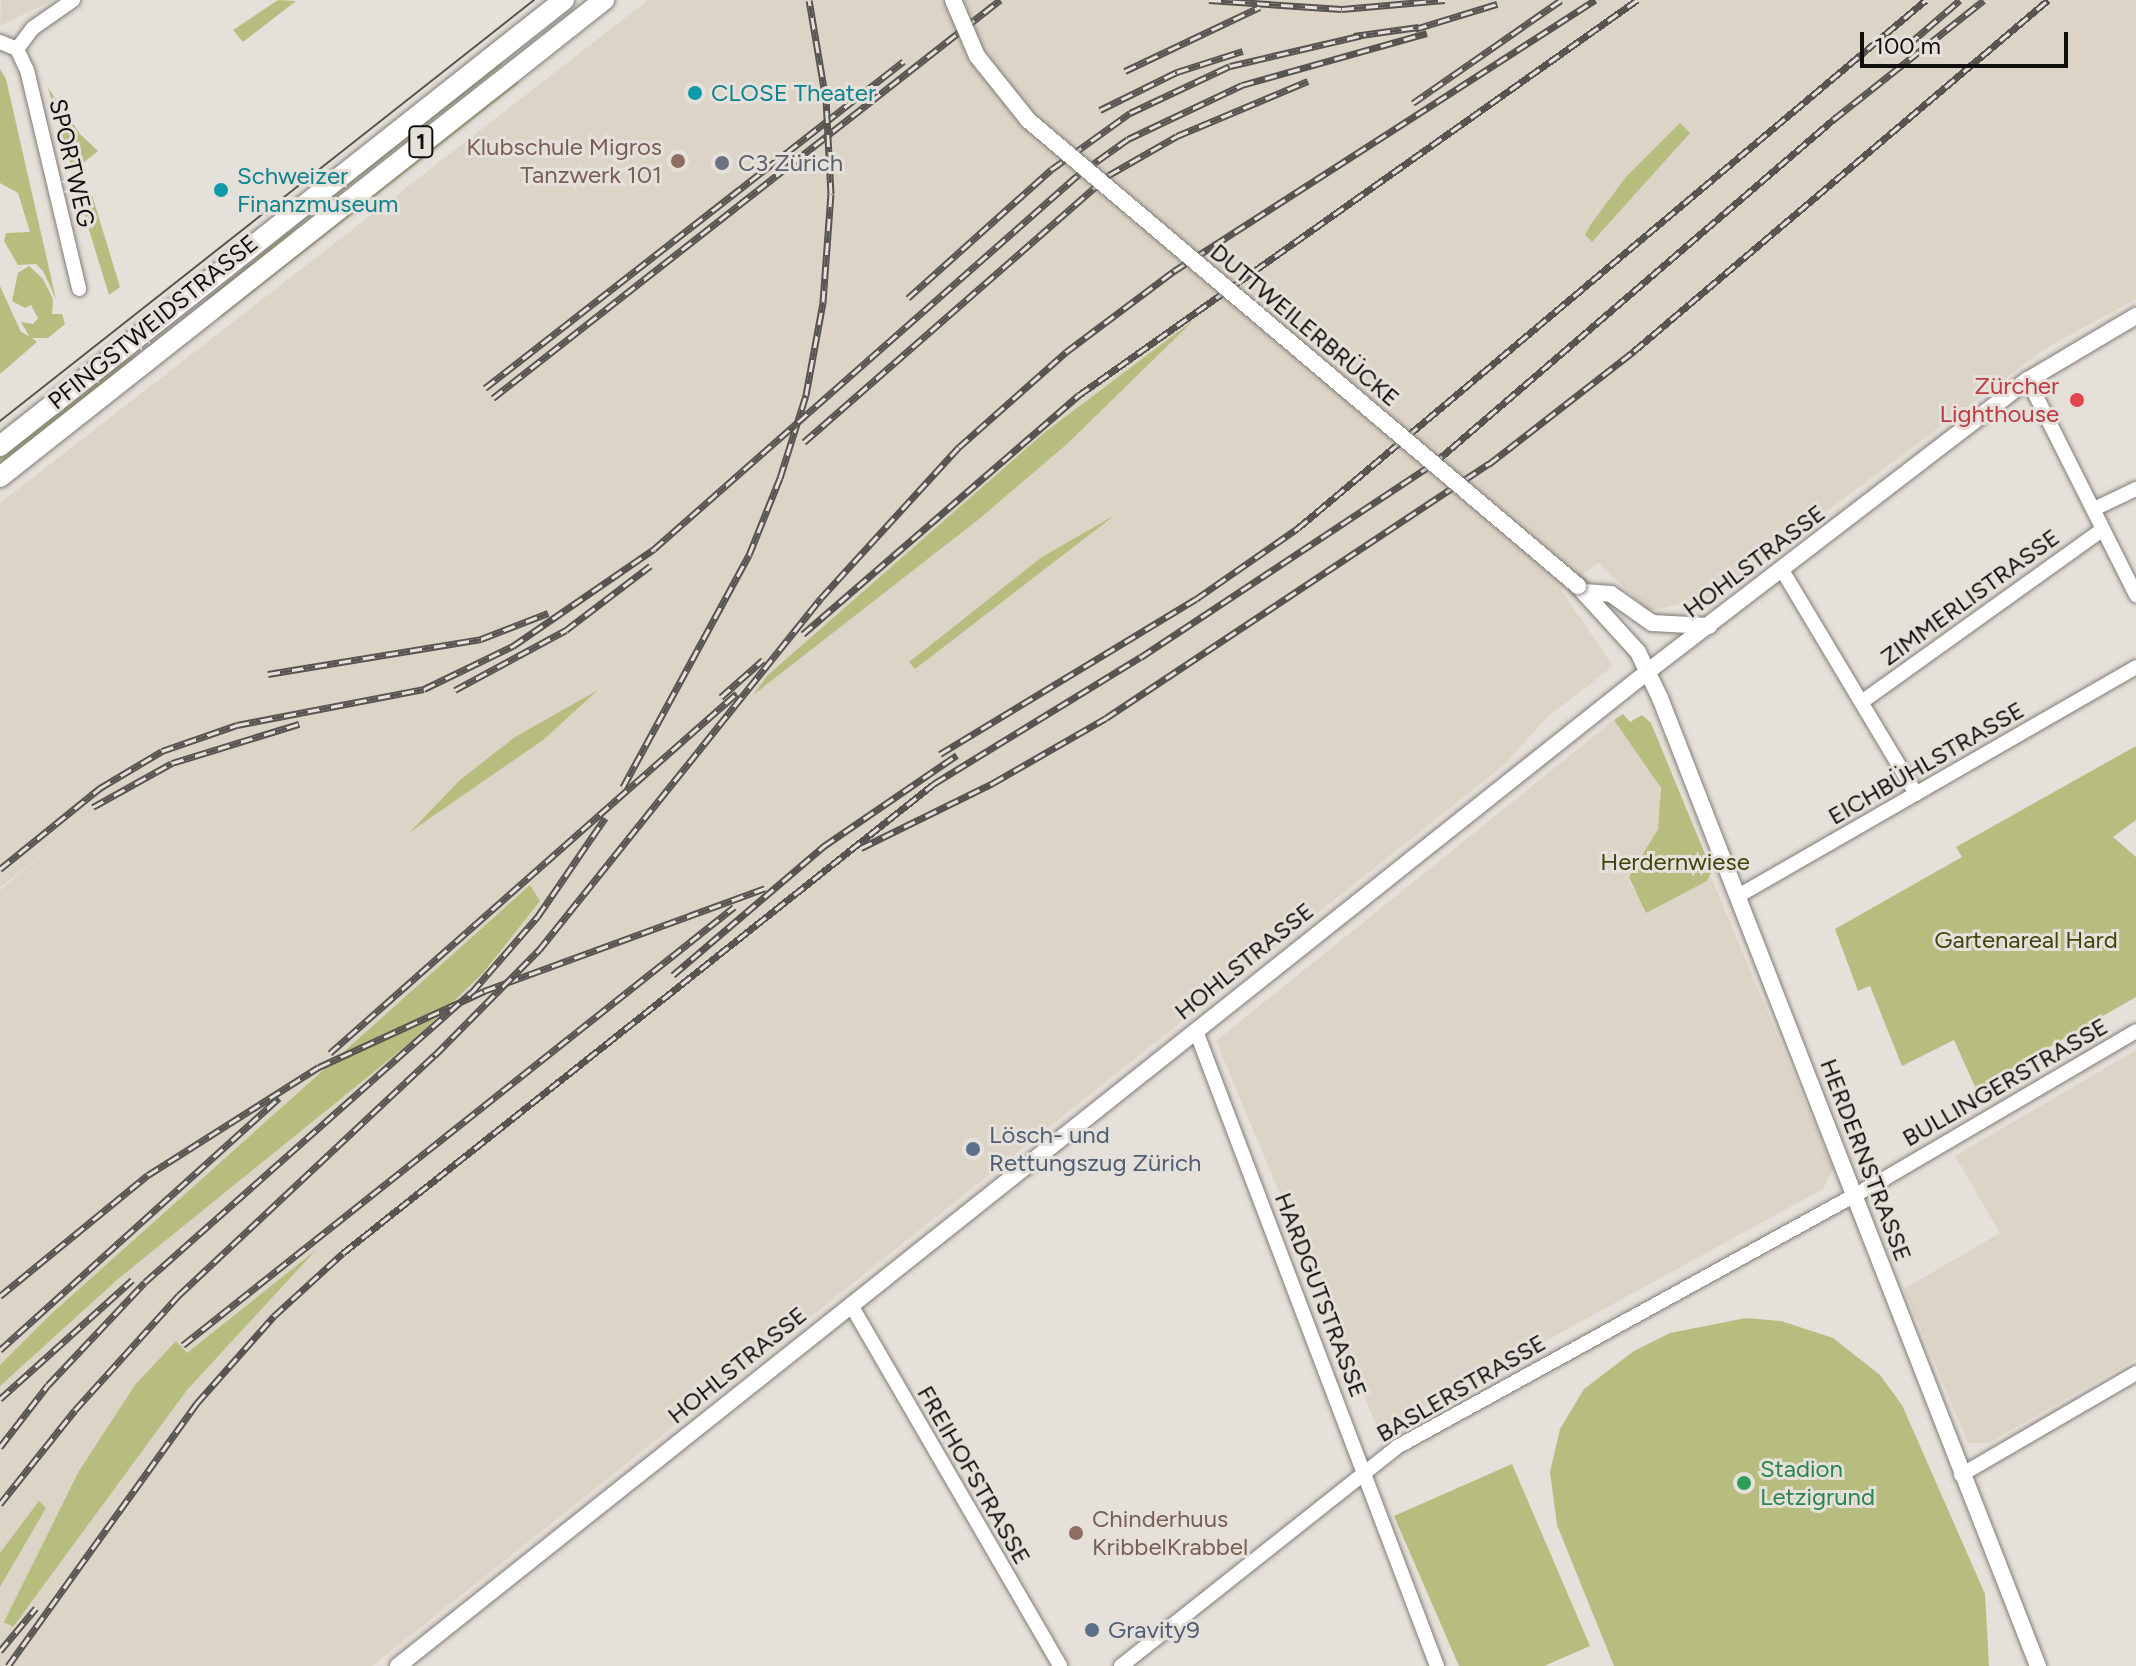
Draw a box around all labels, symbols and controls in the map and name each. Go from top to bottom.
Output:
scale bar [1864,16,2072,66]
text: 100 m [1874,31,1941,60]
place label: CLOSE Theater [711,79,876,107]
marker: CLOSE Theater [686,84,704,102]
street label: SPORTWEG [43,96,101,230]
road number: 1 [407,124,435,160]
place label: Klubschule Migros Tanzwerk 101 [466,133,662,189]
place label: C3 Zürich [738,149,843,177]
marker: Klubschule Migros Tanzwerk 101 [669,152,687,170]
marker: C3 Zürich [713,154,731,172]
place label: Schweizer Finanzmuseum [237,162,398,218]
marker: Schweizer Finanzmuseum [212,181,230,199]
street label: PFINGSTWEIDSTRASSE [42,229,264,415]
street label: DUTTWEILERBRÜCKE [1205,237,1405,413]
place label: Zürcher Lighthouse [1939,372,2059,428]
marker: Zürcher Lighthouse [2066,389,2088,411]
street label: HOHLSTRASSE [1677,498,1831,624]
street label: ZIMMERLISTRASSE [1875,523,2065,671]
street label: EICHBÜHLSTRASSE [1823,695,2029,831]
park label: Herdernwiese [1600,848,1750,876]
street label: HOHLSTRASSE [1169,896,1319,1026]
park label: Gartenareal Hard [1934,926,2118,954]
street label: BULLINGERSTRASSE [1897,1011,2113,1153]
street label: HERDERNSTRASSE [1814,1055,1918,1265]
place label: Lösch- und Rettungszug Zürich [989,1121,1201,1177]
marker: Lösch- und Rettungszug Zürich [964,1140,982,1158]
street label: HARDGUTSTRASSE [1269,1189,1373,1401]
street label: HOHLSTRASSE [662,1300,812,1430]
street label: BASLERSTRASSE [1371,1328,1551,1448]
street label: FREIHOFSTRASSE [911,1381,1037,1569]
place label: Stadion Letzigrund [1760,1455,1875,1511]
marker: Stadion Letzigrund [1735,1474,1753,1492]
place label: Chinderhuus KribbelKrabbel [1092,1505,1248,1561]
marker: Chinderhuus KribbelKrabbel [1067,1524,1085,1542]
place label: Gravity9 [1108,1616,1200,1644]
marker: Gravity9 [1083,1621,1101,1639]

